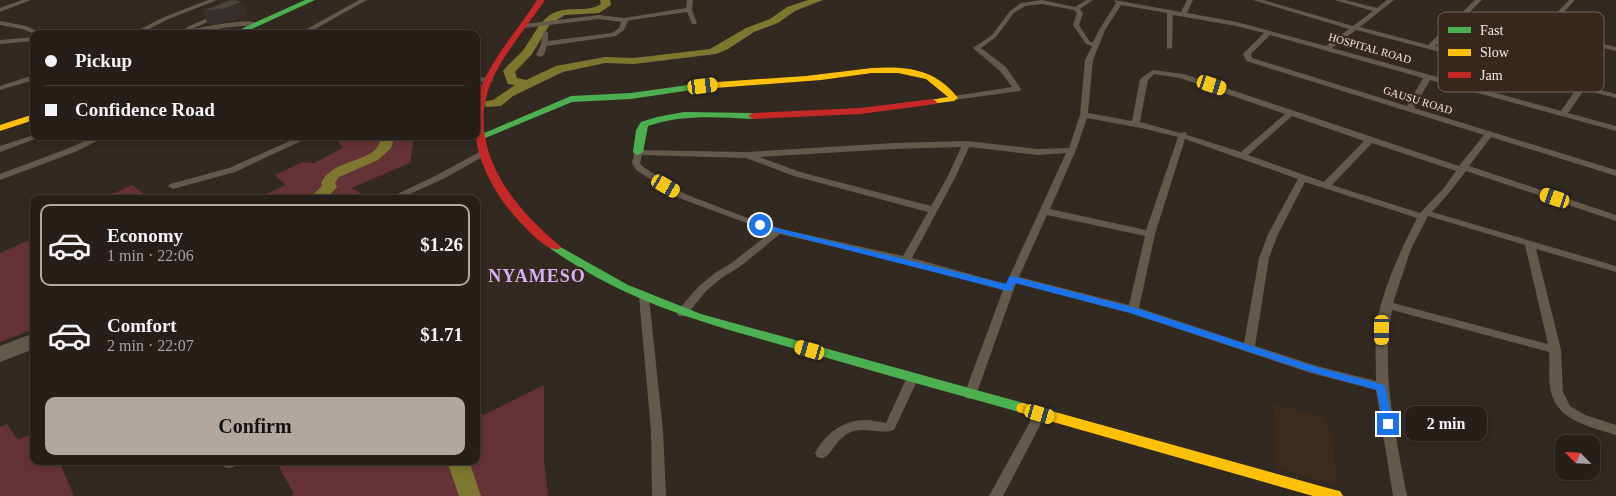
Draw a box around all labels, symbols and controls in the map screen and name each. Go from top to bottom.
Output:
legend [1438,12,1604,92]
text: Fast [1480,23,1503,38]
street label: HOSPITAL ROAD [1327,30,1413,66]
text: Slow [1480,45,1510,60]
text: Pickup [75,50,132,71]
text: Jam [1480,68,1503,83]
car [1195,73,1228,97]
car [687,77,718,95]
street label: GAUSU ROAD [1382,84,1454,116]
text: Confidence Road [75,99,215,120]
car [649,172,682,200]
car [1538,186,1571,210]
route start [749,214,771,236]
icon: car [47,223,92,268]
text: Economy [107,225,183,246]
text: $1.26 [420,234,463,255]
text: 1 min · 22:06 [107,247,194,264]
district label: NYAMESO [488,266,586,286]
icon: car [47,313,92,358]
text: Comfort [107,315,177,336]
car [1374,315,1389,345]
text: $1.71 [420,324,463,345]
text: 2 min · 22:07 [107,337,194,354]
car [793,339,826,361]
button: Confirm [45,397,465,455]
car [1023,403,1056,425]
callout: 2 min [1406,406,1488,442]
route end [1377,413,1399,435]
text: 2 min [1427,415,1465,432]
north arrow [1555,435,1600,480]
map controls [1555,435,1600,480]

